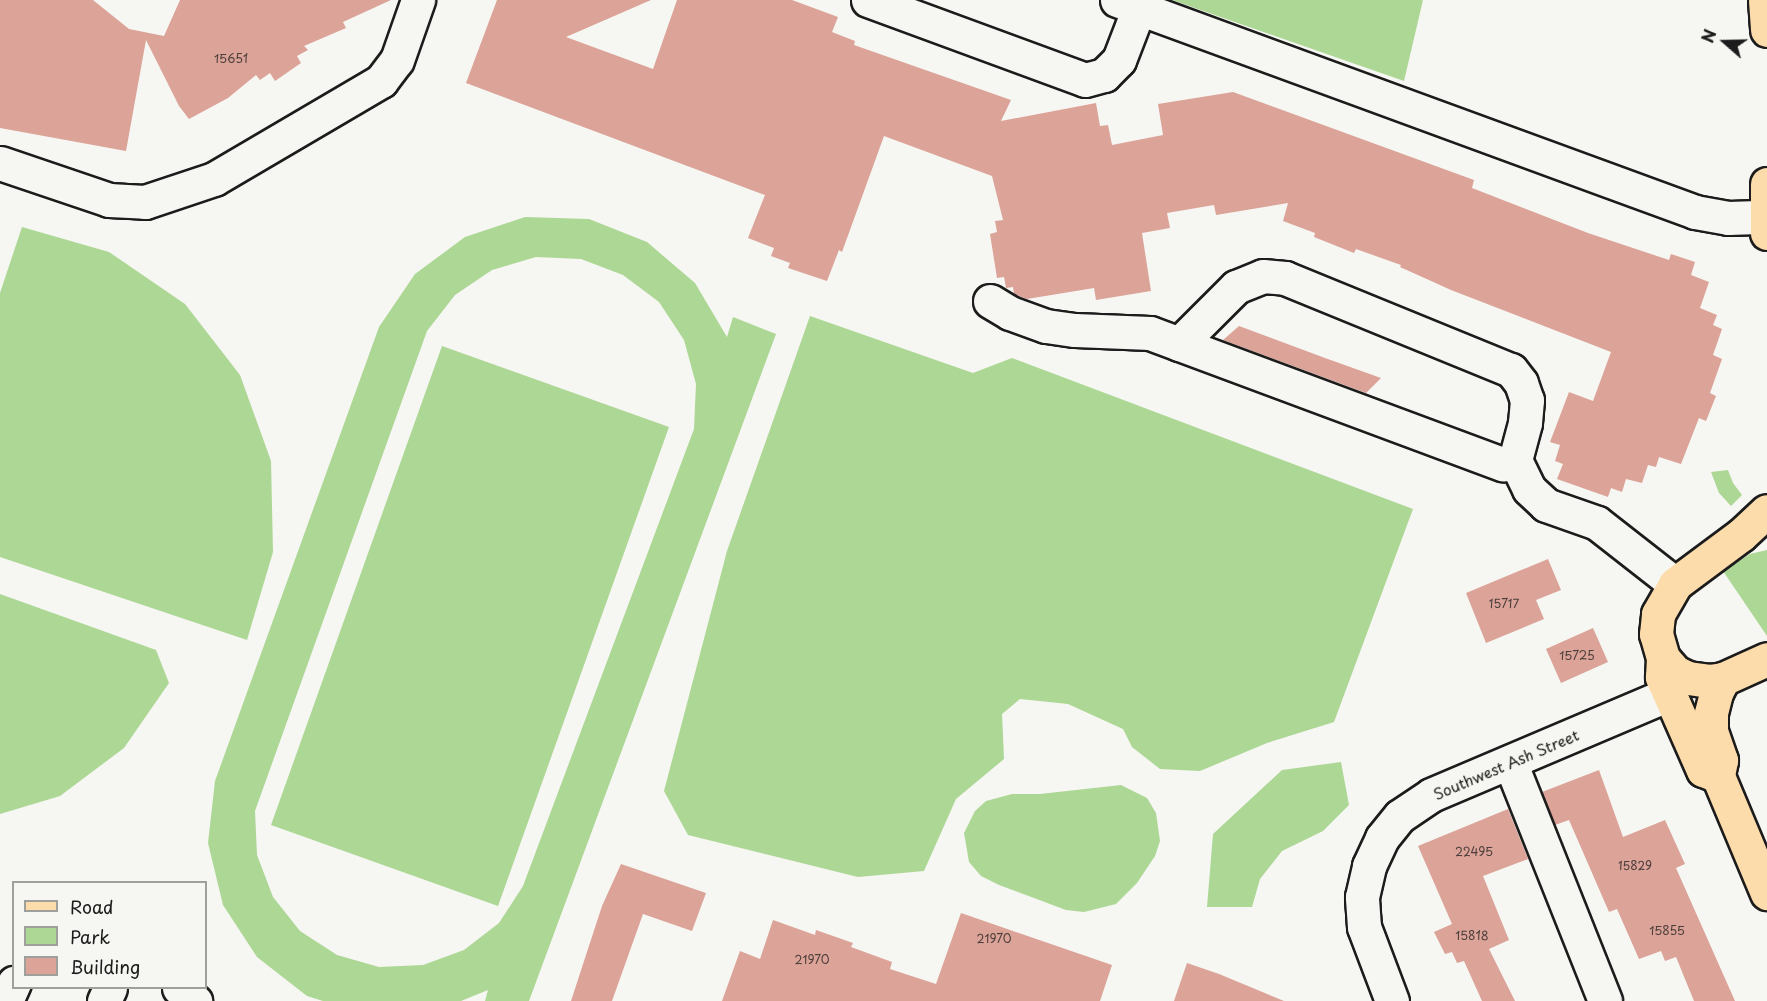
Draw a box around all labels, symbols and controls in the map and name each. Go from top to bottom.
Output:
north arrow [1695,12,1755,72]
text: N [1695,26,1722,46]
house number: 15651 [214,52,248,66]
house number: 15717 [1489,597,1519,611]
house number: 15725 [1559,649,1595,663]
street label: Southwest Ash Street [1431,725,1581,803]
house number: 22495 [1455,845,1493,859]
house number: 15829 [1618,859,1652,873]
legend [12,881,207,989]
text: Road [70,893,114,920]
text: Park [70,923,110,950]
house number: 15855 [1649,924,1685,938]
house number: 15818 [1455,929,1489,943]
house number: 21970 [976,932,1012,946]
text: Building [70,953,140,980]
house number: 21970 [794,953,830,967]

